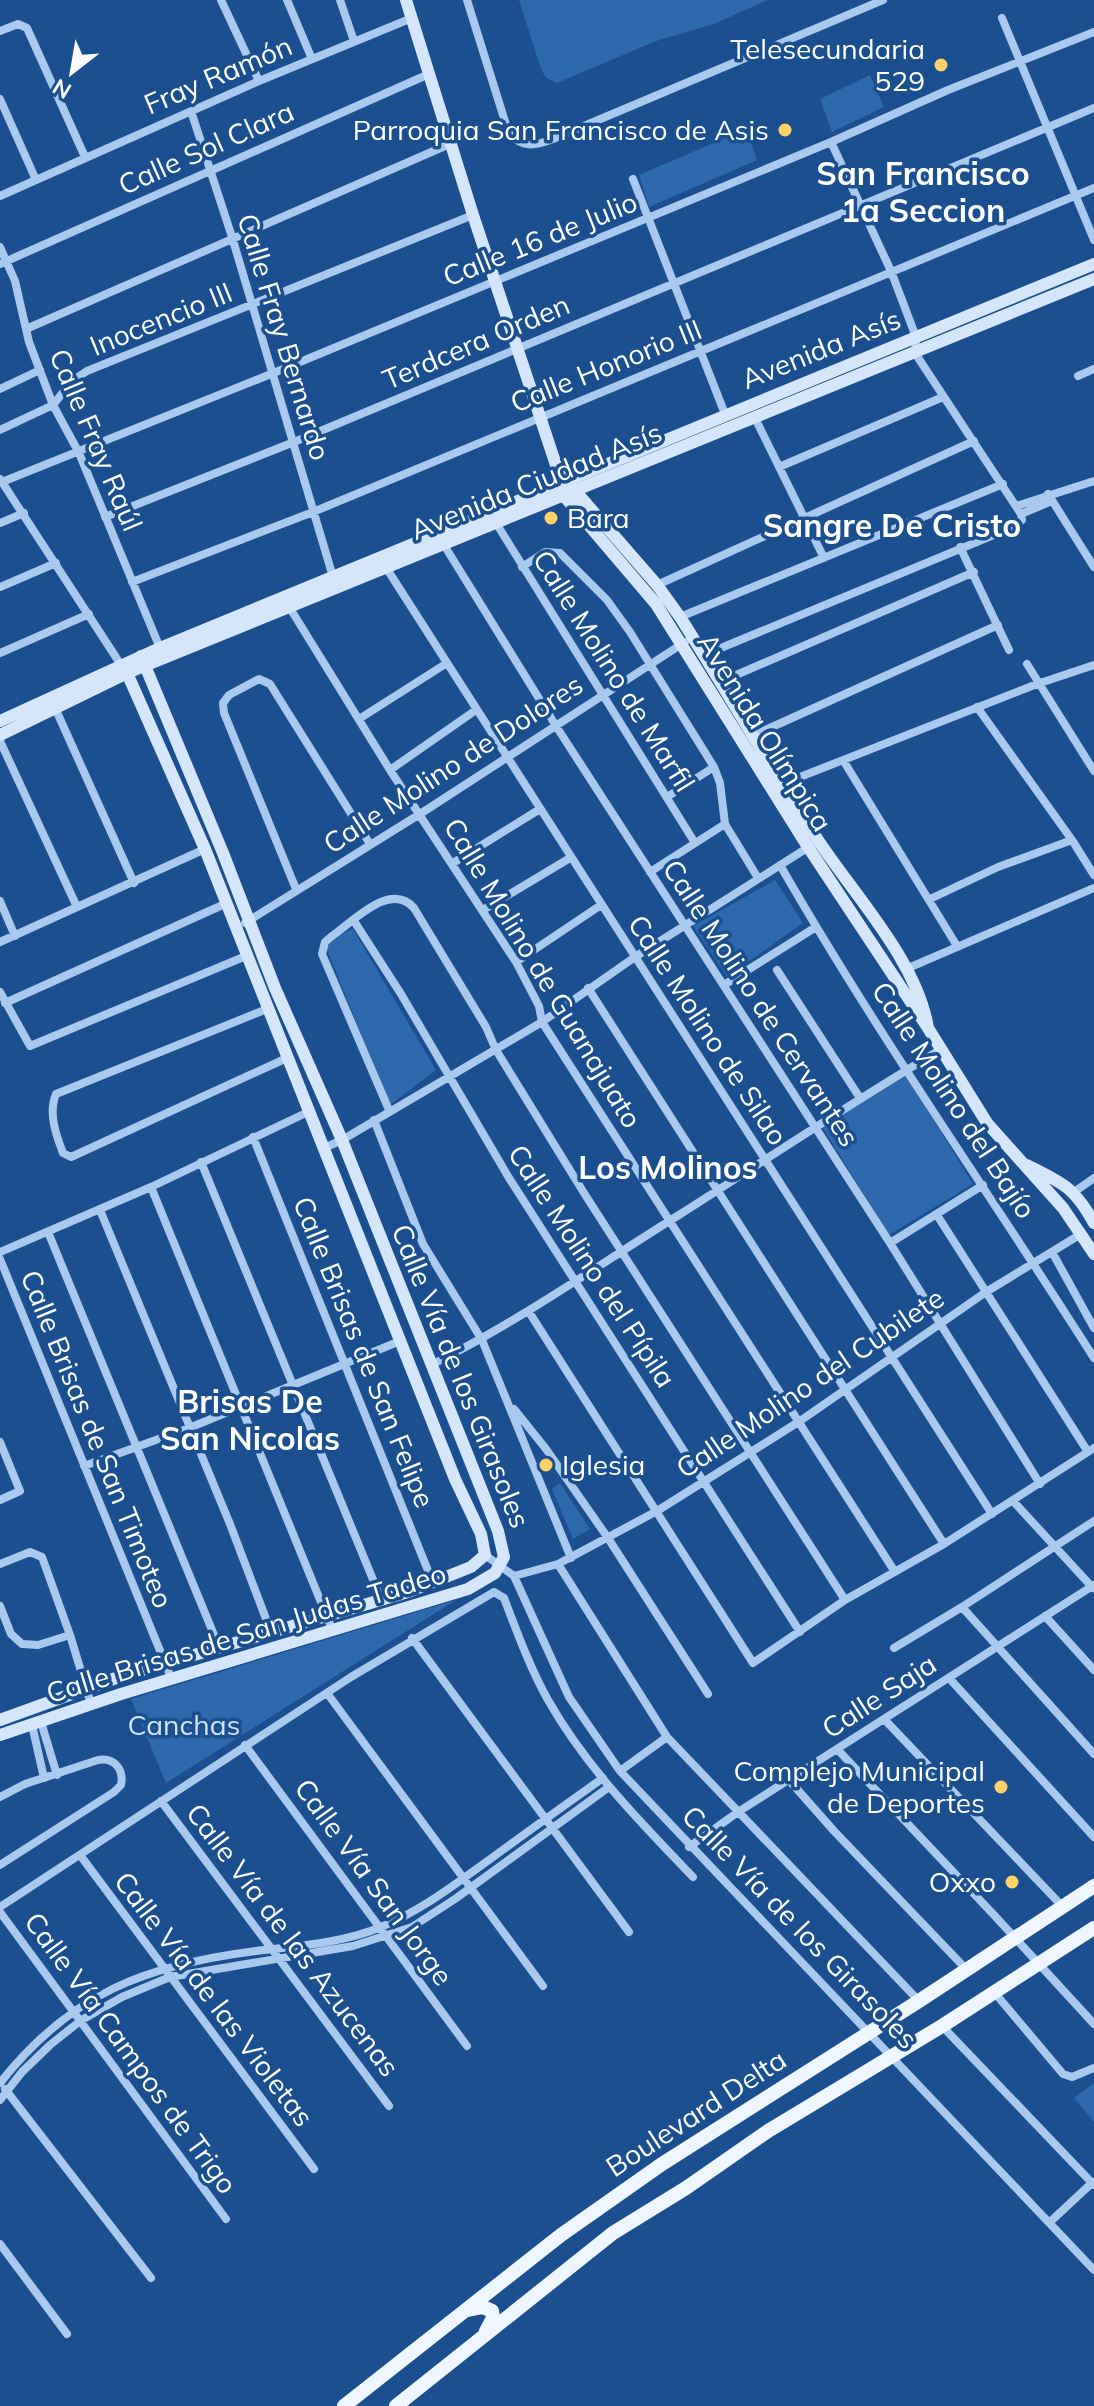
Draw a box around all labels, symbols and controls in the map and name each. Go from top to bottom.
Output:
street label: Fray Ramón [139,28,297,121]
place label: Telesecundaria 529 [730,31,925,98]
north arrow [32,32,112,112]
marker: Telesecundaria 529 [932,56,950,74]
text: N [47,73,76,105]
street label: Calle Sol Clara [113,93,299,202]
place label: Parroquia San Francisco de Asis [353,112,769,147]
marker: Parroquia San Francisco de Asis [776,121,794,139]
district label: San Francisco 1a Seccion [816,153,1030,230]
street label: Calle 16 de Julio [438,184,642,293]
street label: Calle Fray Bernardo [230,209,339,464]
street label: Inocencio III [85,274,237,363]
street label: Terdcera Orden [377,286,575,397]
street label: Avenida Asís [736,301,906,396]
street label: Calle Honorio III [505,311,707,420]
street label: Calle Fray Raúl [42,343,151,536]
street label: Avenida Ciudad Asís [405,414,667,547]
place label: Bara [567,500,630,535]
district label: Sangre De Cristo [763,505,1021,545]
marker: Bara [542,509,560,527]
street label: Calle Molino de Marfil [526,543,703,798]
street label: Avenida Olímpica [690,626,840,837]
street label: Calle Molino de Dolores [316,667,589,861]
street label: Calle Molino de Guanajuato [437,811,650,1134]
street label: Calle Molino de Cervantes [656,853,867,1153]
street label: Calle Molino de Silao [621,908,796,1151]
street label: Calle Molino del Bajío [865,975,1044,1225]
street label: Calle Molino del Pípila [501,1138,684,1394]
district label: Los Molinos [578,1147,758,1187]
street label: Calle Brisas de San Felipe [286,1191,443,1512]
street label: Calle Vía de los Girasoles [384,1219,538,1533]
street label: Calle Brisas de San Timoteo [14,1265,181,1613]
street label: Calle Molino del Cubilete [669,1280,950,1485]
district label: Brisas De San Nicolas [160,1381,340,1458]
place label: Iglesia [562,1447,645,1482]
marker: Iglesia [537,1456,555,1474]
street label: Calle Brisas de San Judas Tadeo [42,1555,450,1710]
street label: Calle Saja [815,1646,942,1745]
park label: Canchas [128,1707,240,1742]
place label: Complejo Municipal de Deportes [734,1753,985,1820]
street label: Calle Vía San Jorge [288,1772,461,1992]
marker: Complejo Municipal de Deportes [992,1778,1010,1796]
street label: Calle Vía de las Azucenas [179,1796,408,2083]
street label: Calle Vía de los Girasoles [675,1798,926,2056]
street label: Calle Vía de las Violetas [107,1864,322,2133]
place label: Oxxo [929,1864,996,1899]
marker: Oxxo [1003,1873,1021,1891]
street label: Calle Vía Campos de Trigo [17,1905,245,2200]
street label: Boulevard Delta [599,2041,792,2184]

